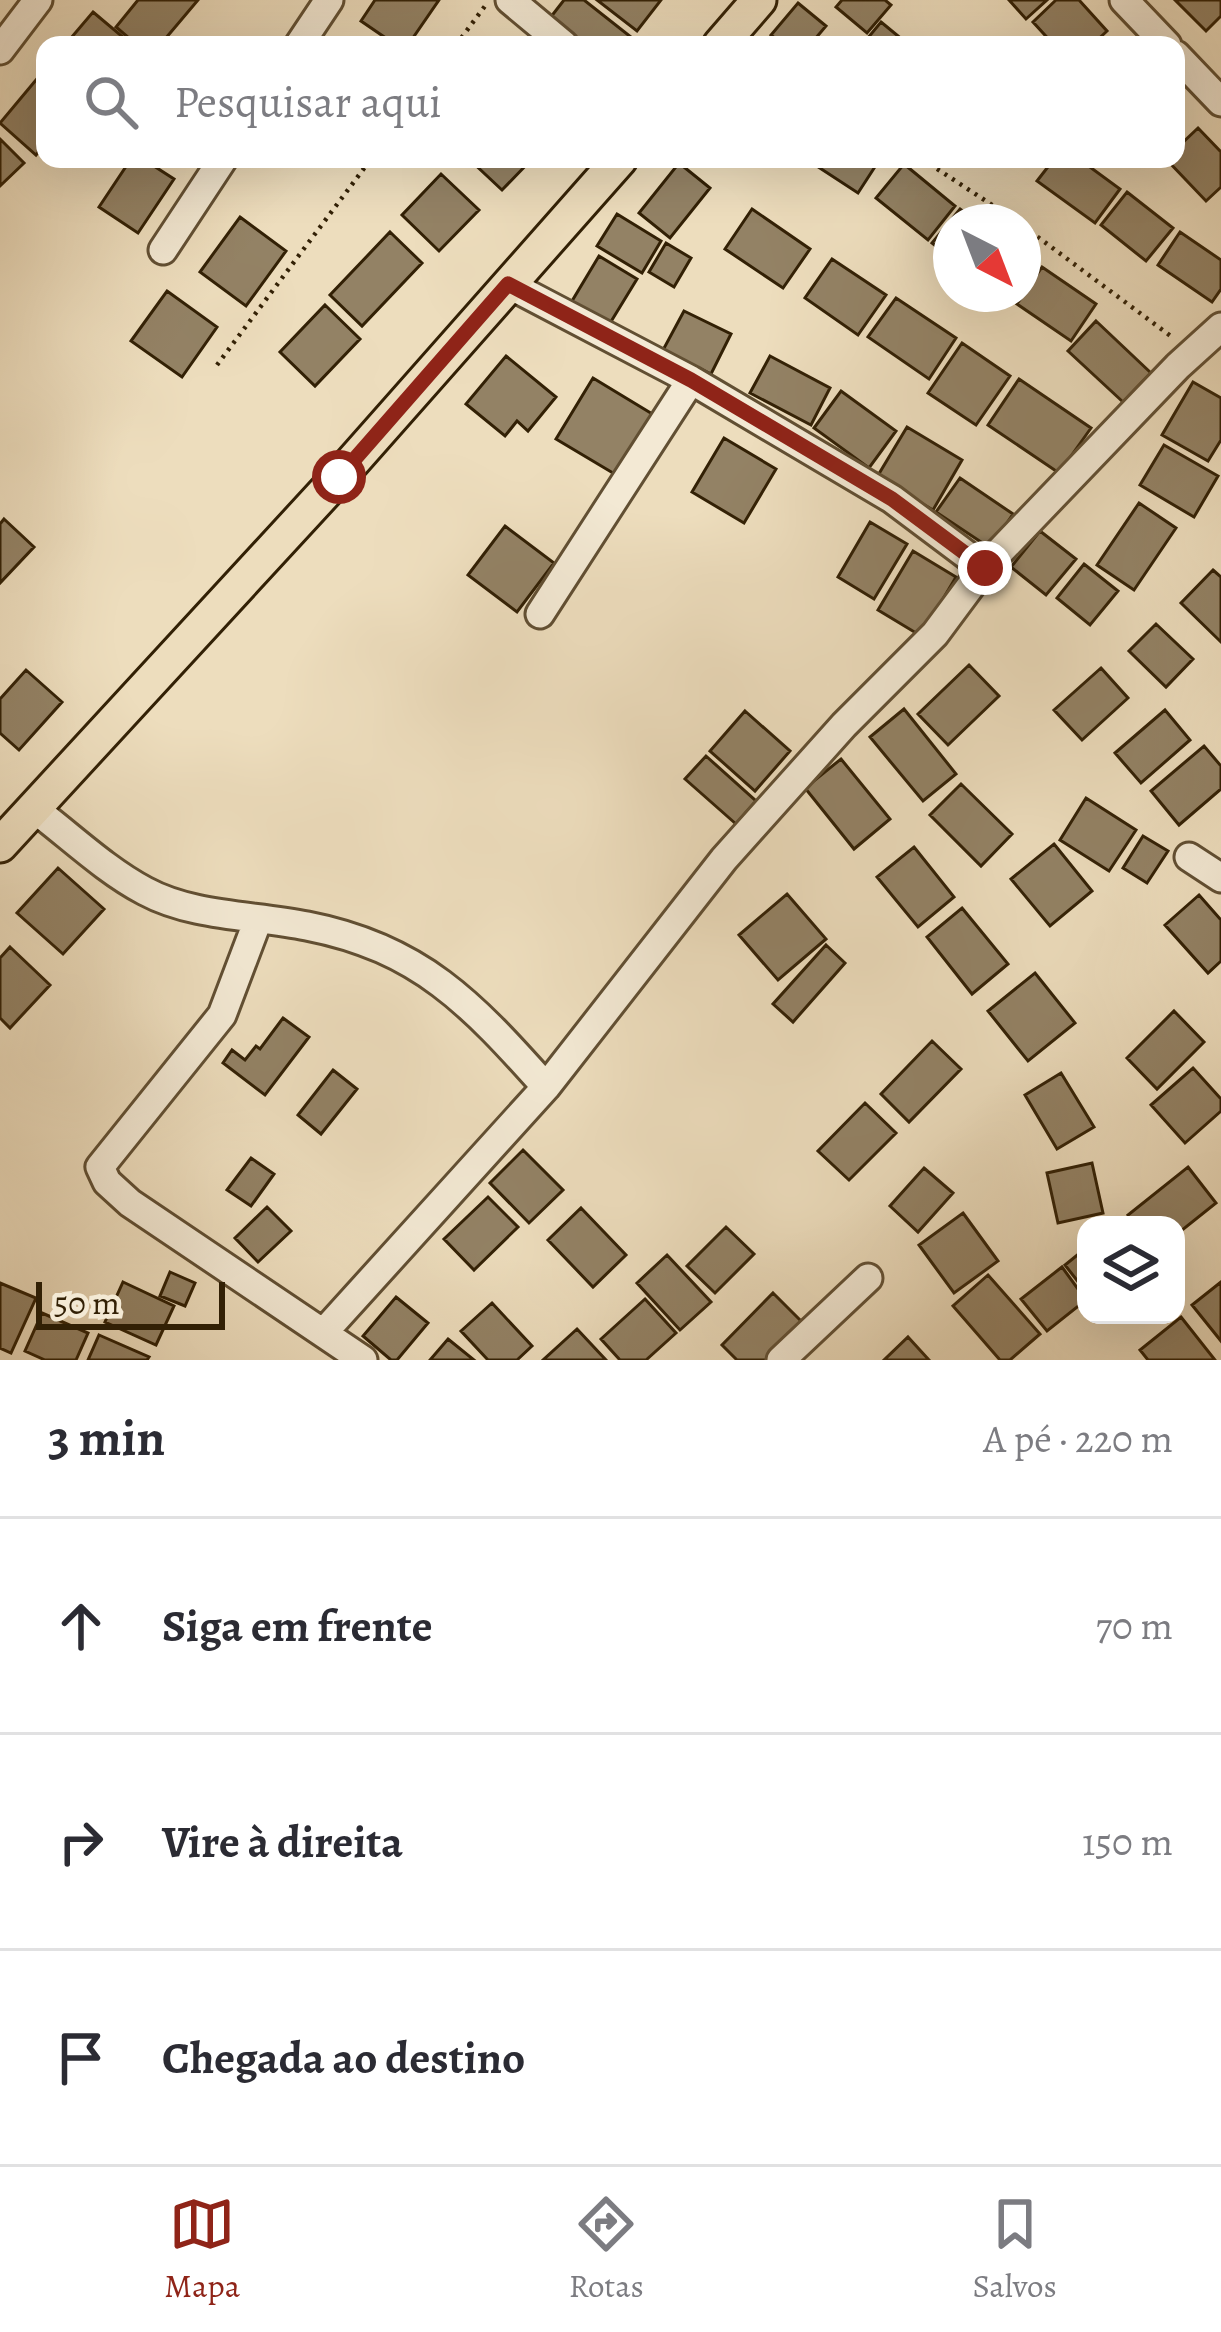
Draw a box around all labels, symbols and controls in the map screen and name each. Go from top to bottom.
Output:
search box [36,36,1185,168]
icon: search [78,69,144,135]
text: Pesquisar aqui [174,71,442,133]
north arrow [933,204,1041,312]
route start [312,450,366,504]
route end [958,541,1012,595]
map controls [1077,1216,1185,1324]
button: layers [1077,1216,1185,1324]
scale bar [36,1276,225,1329]
text: 50 m [54,1280,120,1325]
text: 3 min [48,1403,165,1473]
text: A pé · 220 m [983,1412,1173,1465]
icon: ahead [48,1593,114,1659]
text: Siga em frente [162,1595,432,1657]
text: 70 m [1096,1599,1173,1652]
icon: right [48,1809,114,1875]
text: Vire à direita [162,1811,403,1873]
text: 150 m [1082,1815,1173,1868]
icon: arrive [48,2025,114,2091]
text: Chegada ao destino [162,2027,525,2089]
tab: Mapa [164,2191,240,2308]
tab: Rotas [569,2191,644,2308]
tab: Salvos [973,2191,1057,2308]

